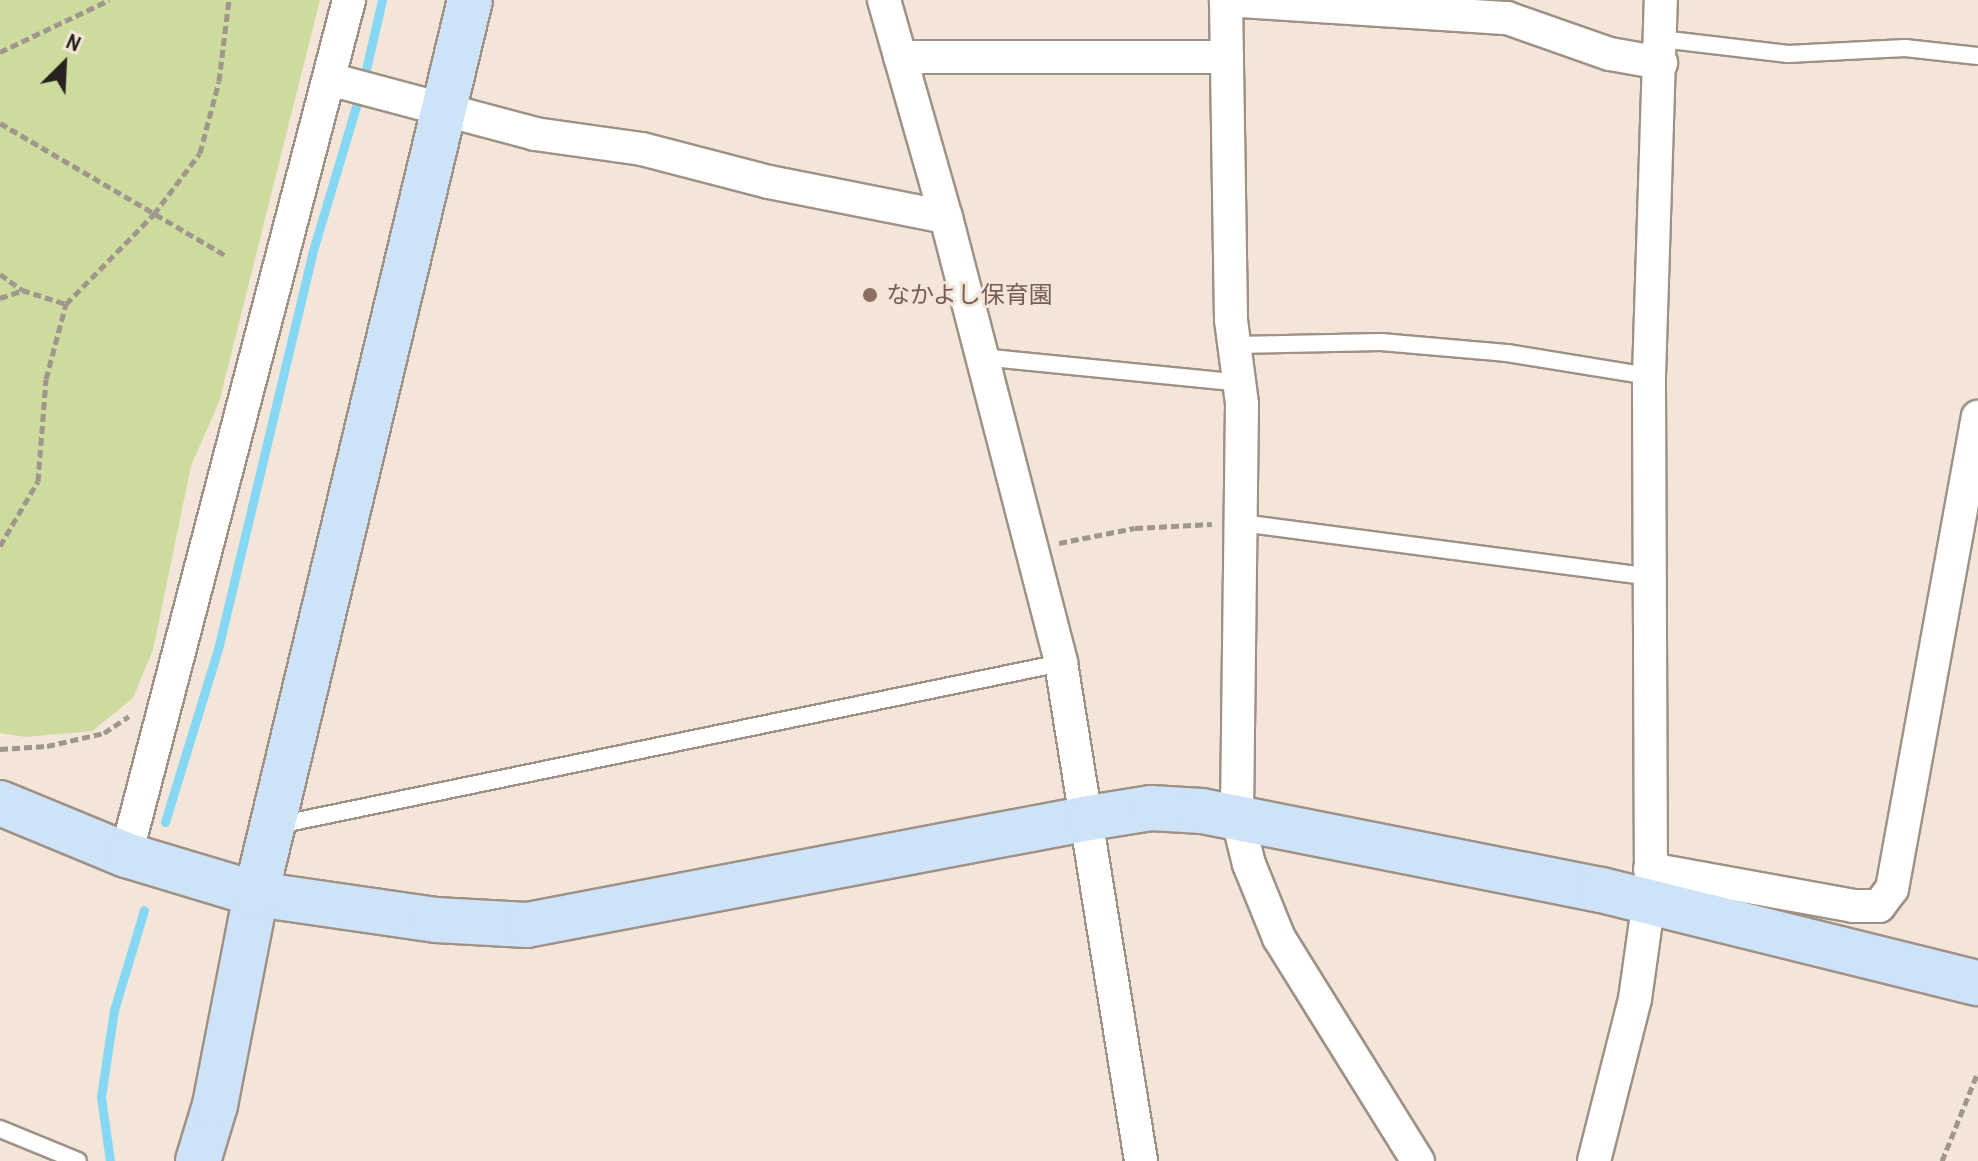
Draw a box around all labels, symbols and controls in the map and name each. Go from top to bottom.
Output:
north arrow [24,24,104,104]
text: N [62,26,86,58]
place label: なかよし保育園 [886,281,1054,309]
marker: なかよし保育園 [861,286,879,304]

